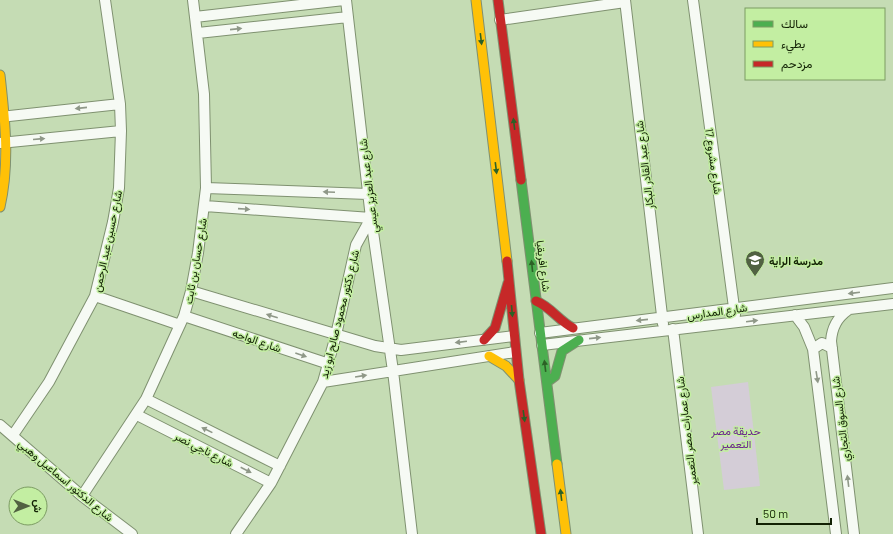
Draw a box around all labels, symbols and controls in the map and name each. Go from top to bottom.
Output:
legend [745,8,885,80]
text: سالك [781,16,808,30]
one-way arrow [230,26,242,33]
one-way arrow [477,33,484,45]
text: بطيء [781,36,805,54]
text: مزدحم [781,56,812,72]
one-way arrow [75,105,87,111]
one-way arrow [510,118,517,130]
street label: شارع عبد القادر البكار [632,119,658,211]
street label: شارع مشروع 17 [701,127,725,195]
one-way arrow [33,136,45,143]
street label: شارع عبد العزيز عيسي [356,137,384,234]
one-way arrow [493,162,499,174]
street label: شارع حسين عبد الرحمن [90,189,126,294]
one-way arrow [323,189,335,196]
one-way arrow [238,206,250,213]
street label: شارع حسان بن ثابت [181,217,211,305]
street label: شارع افريقيا [532,239,554,293]
street label: شارع دكتور محمود صالح ابو زيد [317,248,363,380]
school or university icon: مدرسة الراية [744,249,766,277]
place label: مدرسة الراية [769,254,823,268]
one-way arrow [529,260,535,273]
one-way arrow [848,290,860,296]
street label: شارع المدارس [686,300,749,324]
one-way arrow [508,305,515,317]
one-way arrow [266,313,278,319]
one-way arrow [636,317,648,323]
one-way arrow [746,318,758,324]
street label: شارع الواحه [230,326,283,356]
one-way arrow [589,335,601,341]
one-way arrow [455,339,467,346]
one-way arrow [295,352,307,358]
one-way arrow [542,360,548,372]
one-way arrow [814,371,820,383]
one-way arrow [355,373,367,379]
street label: شارع عمارات مصر التعمير [673,375,701,487]
street label: شارع السوق التجاري [828,375,856,462]
one-way arrow [521,410,527,422]
park label: حديقة مصر التعمير [710,424,761,451]
one-way arrow [202,427,213,433]
street label: شارع ناجي نصر [170,428,236,473]
street label: شارع الدكتور اسماعيل وهبي [16,436,116,524]
one-way arrow [241,467,252,474]
one-way arrow [845,475,851,487]
north arrow [8,486,48,526]
one-way arrow [558,489,565,501]
scale bar [757,500,831,526]
text: 50 m [763,506,788,520]

